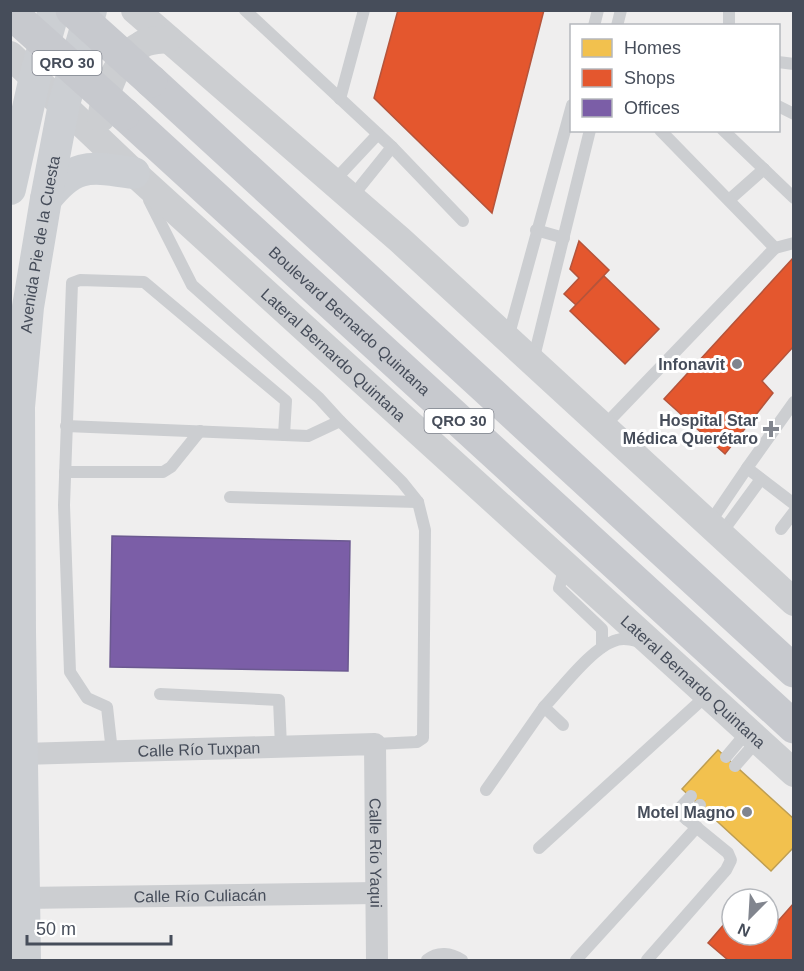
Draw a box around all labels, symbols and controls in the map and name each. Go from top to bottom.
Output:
legend [570,24,780,132]
text: Homes [624,38,681,58]
road number: QRO 30 [32,51,101,75]
text: Shops [624,68,675,88]
text: Offices [624,98,680,118]
street label: Avenida Pie de la Cuesta [18,154,63,334]
street label: Boulevard Bernardo Quintana [266,243,433,399]
street label: Lateral Bernardo Quintana [258,285,409,425]
place label: Infonavit [658,356,726,373]
marker: Infonavit [730,357,744,371]
road number: QRO 30 [424,409,494,433]
place label: Hospital Star Médica Querétaro [623,412,758,447]
marker: Hospital Star Médica Querétaro [762,420,780,438]
street label: Lateral Bernardo Quintana [617,612,769,752]
street label: Calle Río Tuxpan [137,739,261,760]
street label: Calle Río Yaqui [367,798,385,908]
place label: Motel Magno [637,804,735,821]
marker: Motel Magno [740,805,754,819]
street label: Calle Río Culiacán [134,887,266,905]
north arrow [720,887,780,947]
scale bar [27,908,171,946]
text: 50 m [36,919,76,939]
text: N [735,920,753,940]

